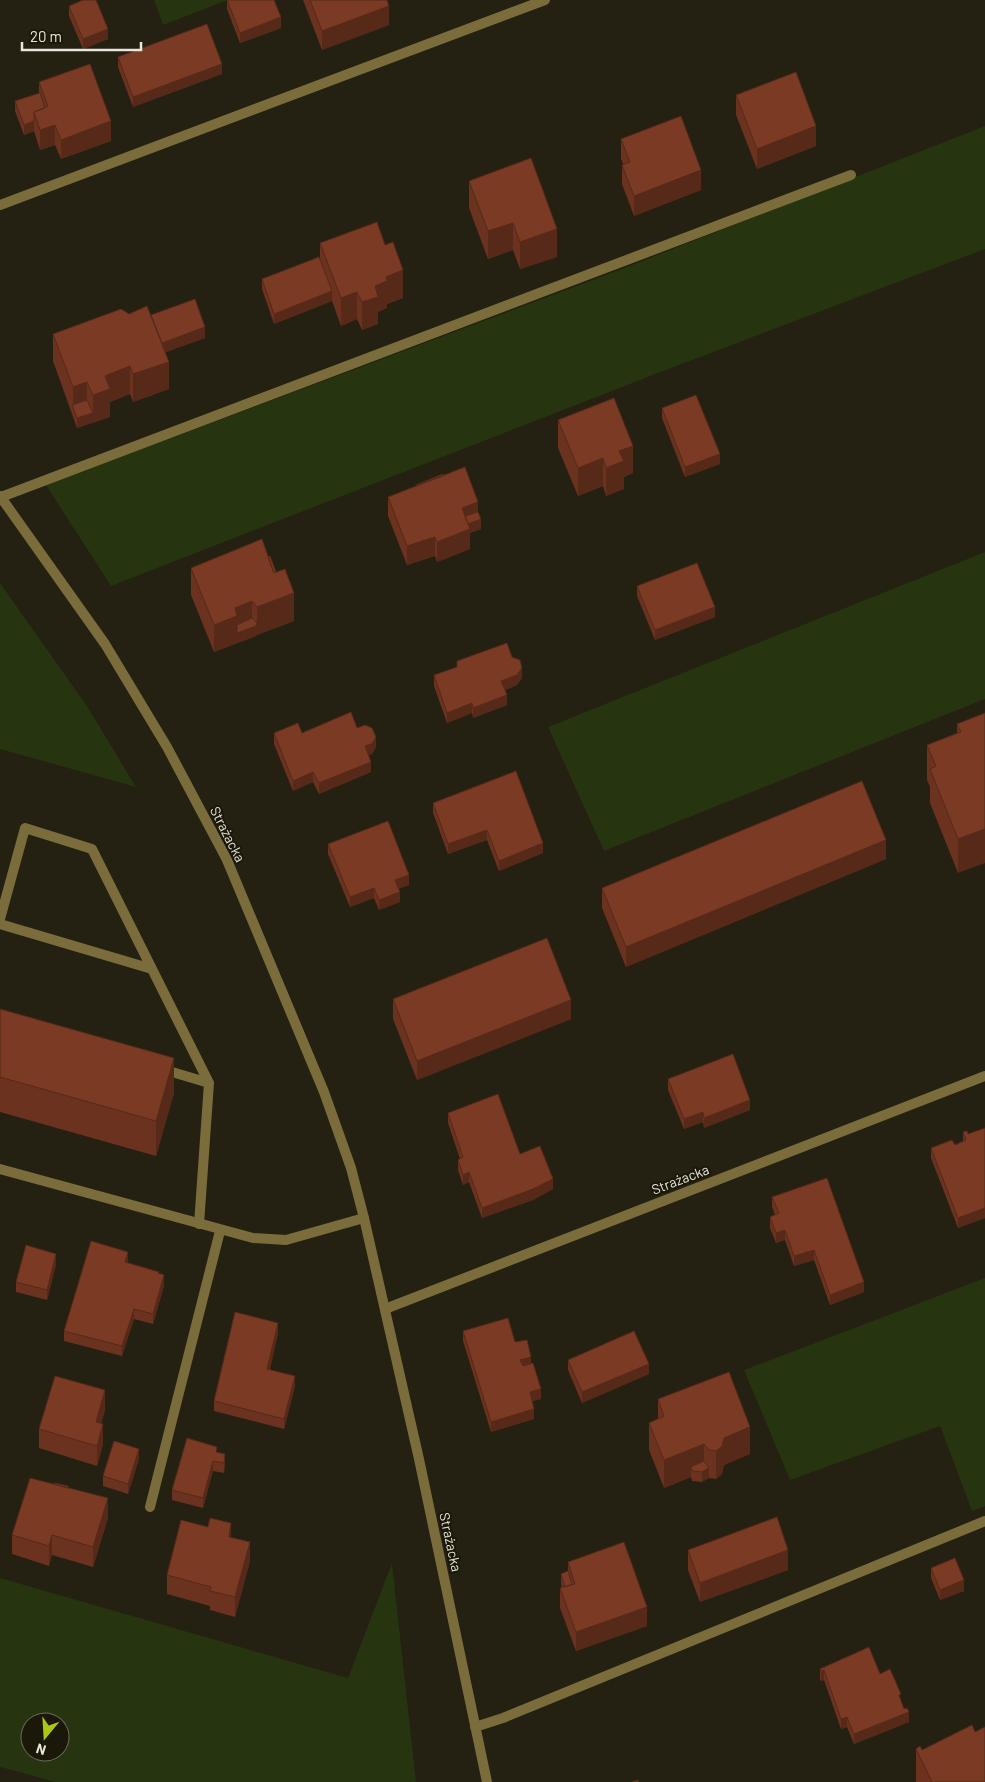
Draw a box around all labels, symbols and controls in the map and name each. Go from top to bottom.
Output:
scale bar [22,20,141,52]
text: 20 m [30,27,62,45]
street label: Strażacka [207,803,249,865]
street label: Strażacka [649,1160,711,1198]
street label: Strażacka [436,1511,466,1573]
north arrow [20,1712,70,1762]
text: N [34,1740,48,1759]

